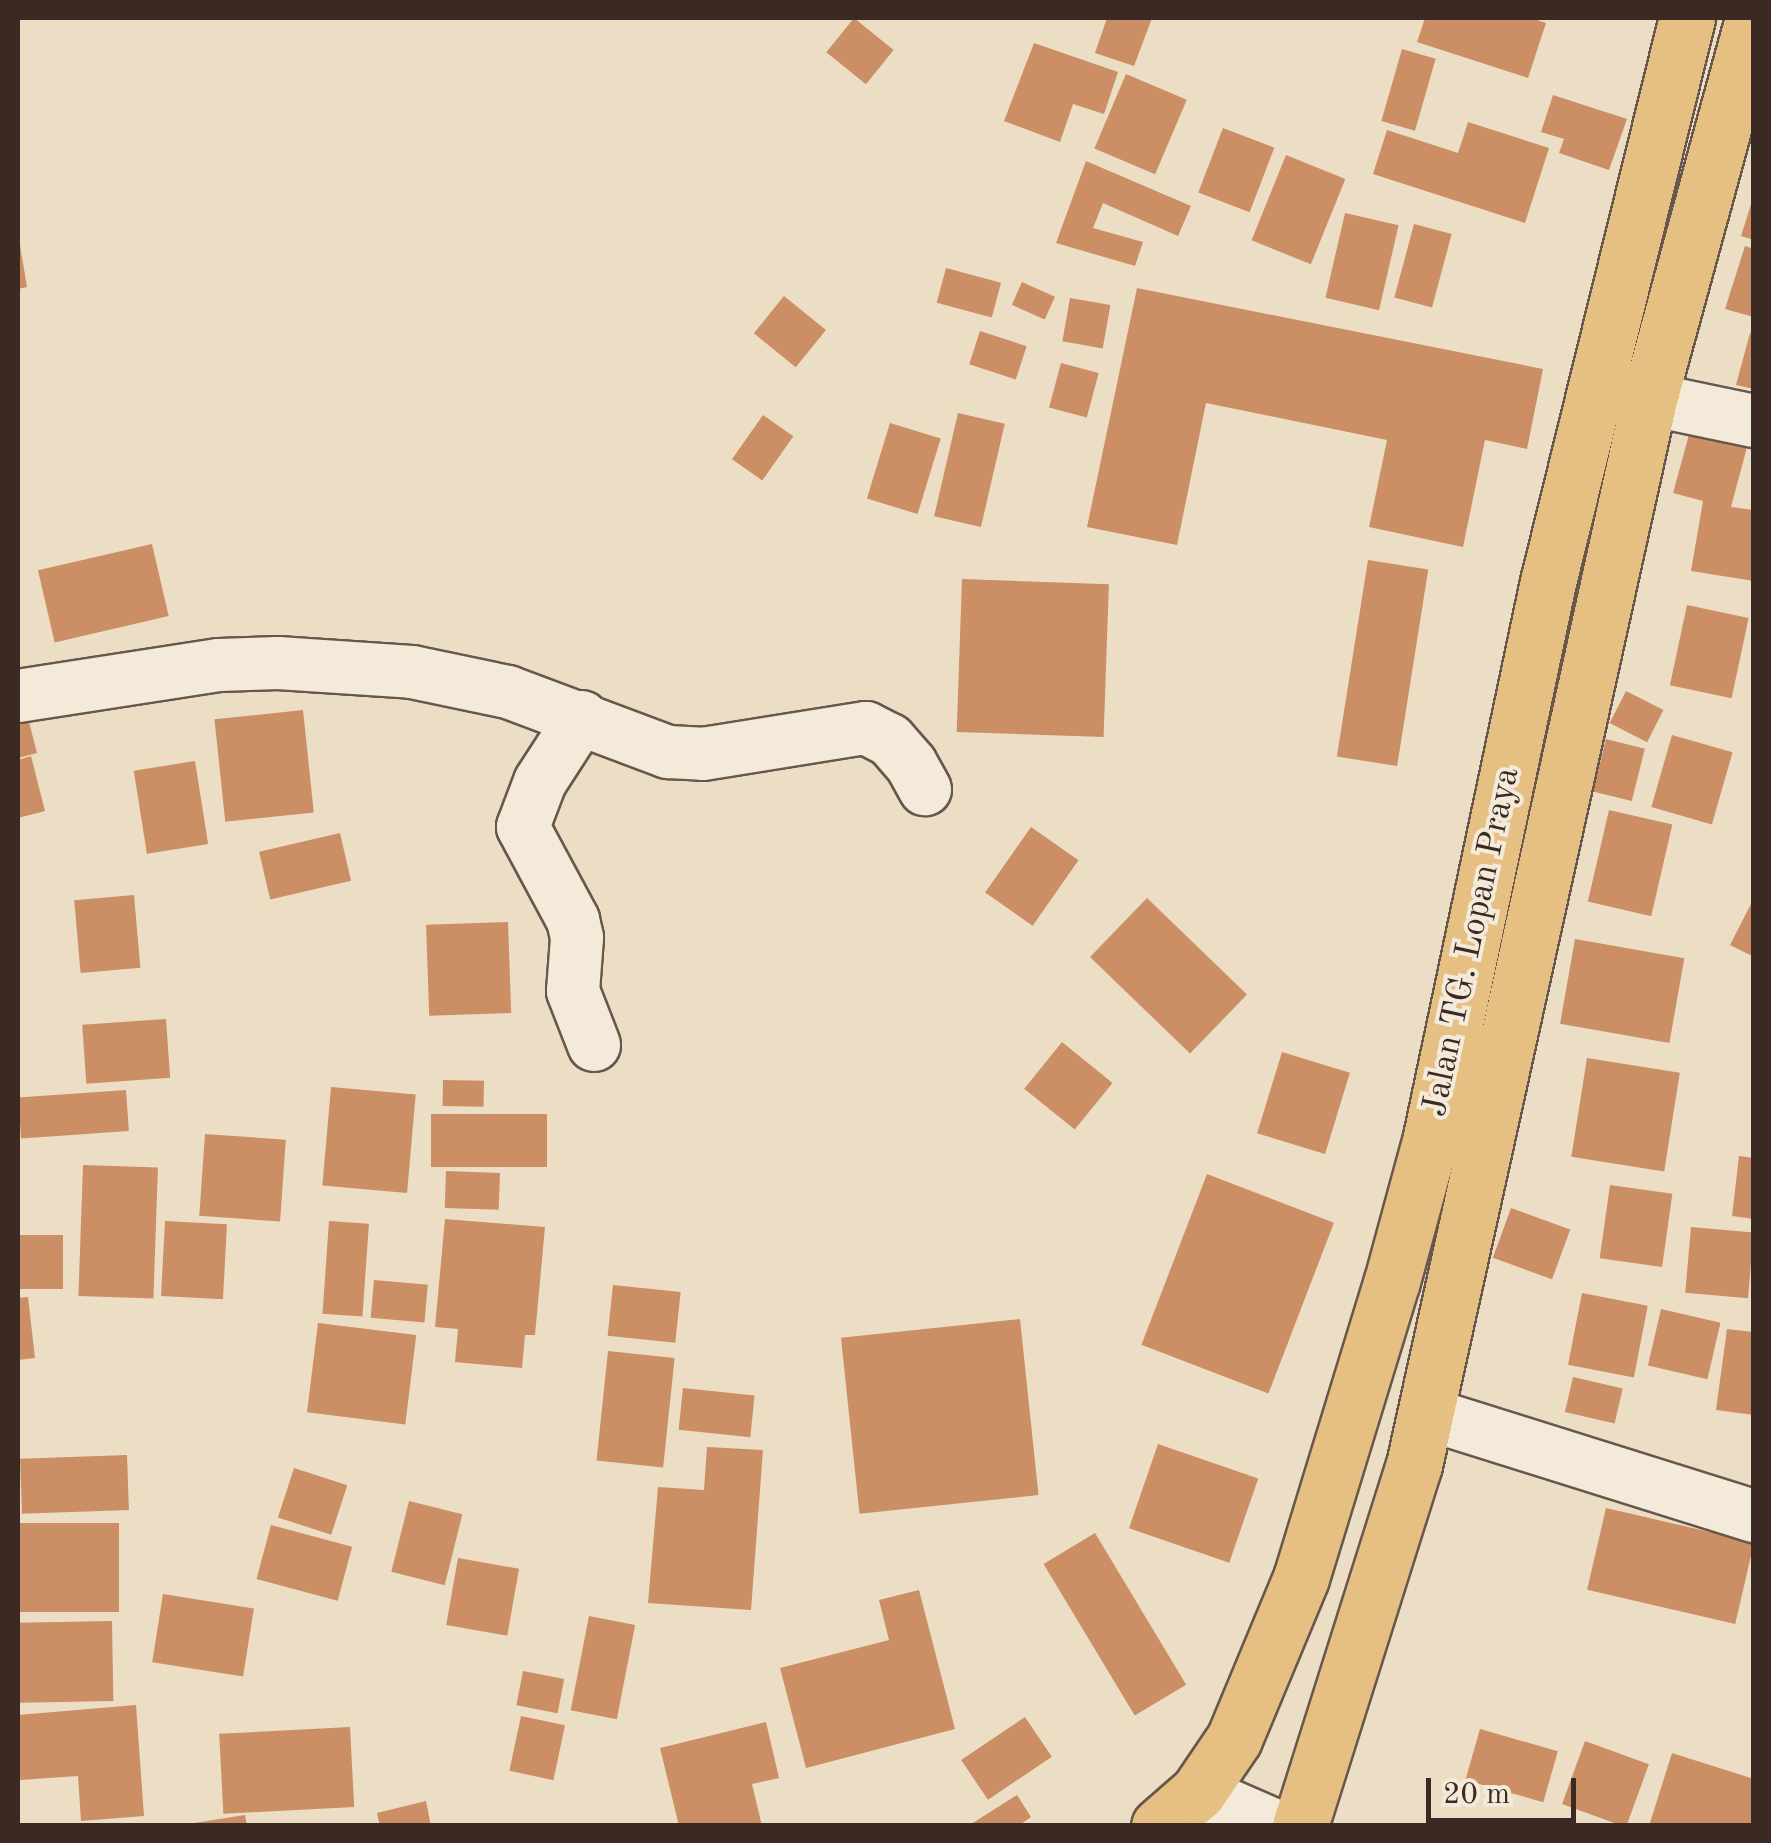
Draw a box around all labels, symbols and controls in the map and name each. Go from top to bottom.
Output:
street label: Jalan TG. Lopan Praya [1414,764,1530,1120]
scale bar [1431,1758,1581,1820]
text: 20 m [1443,1780,1510,1810]

